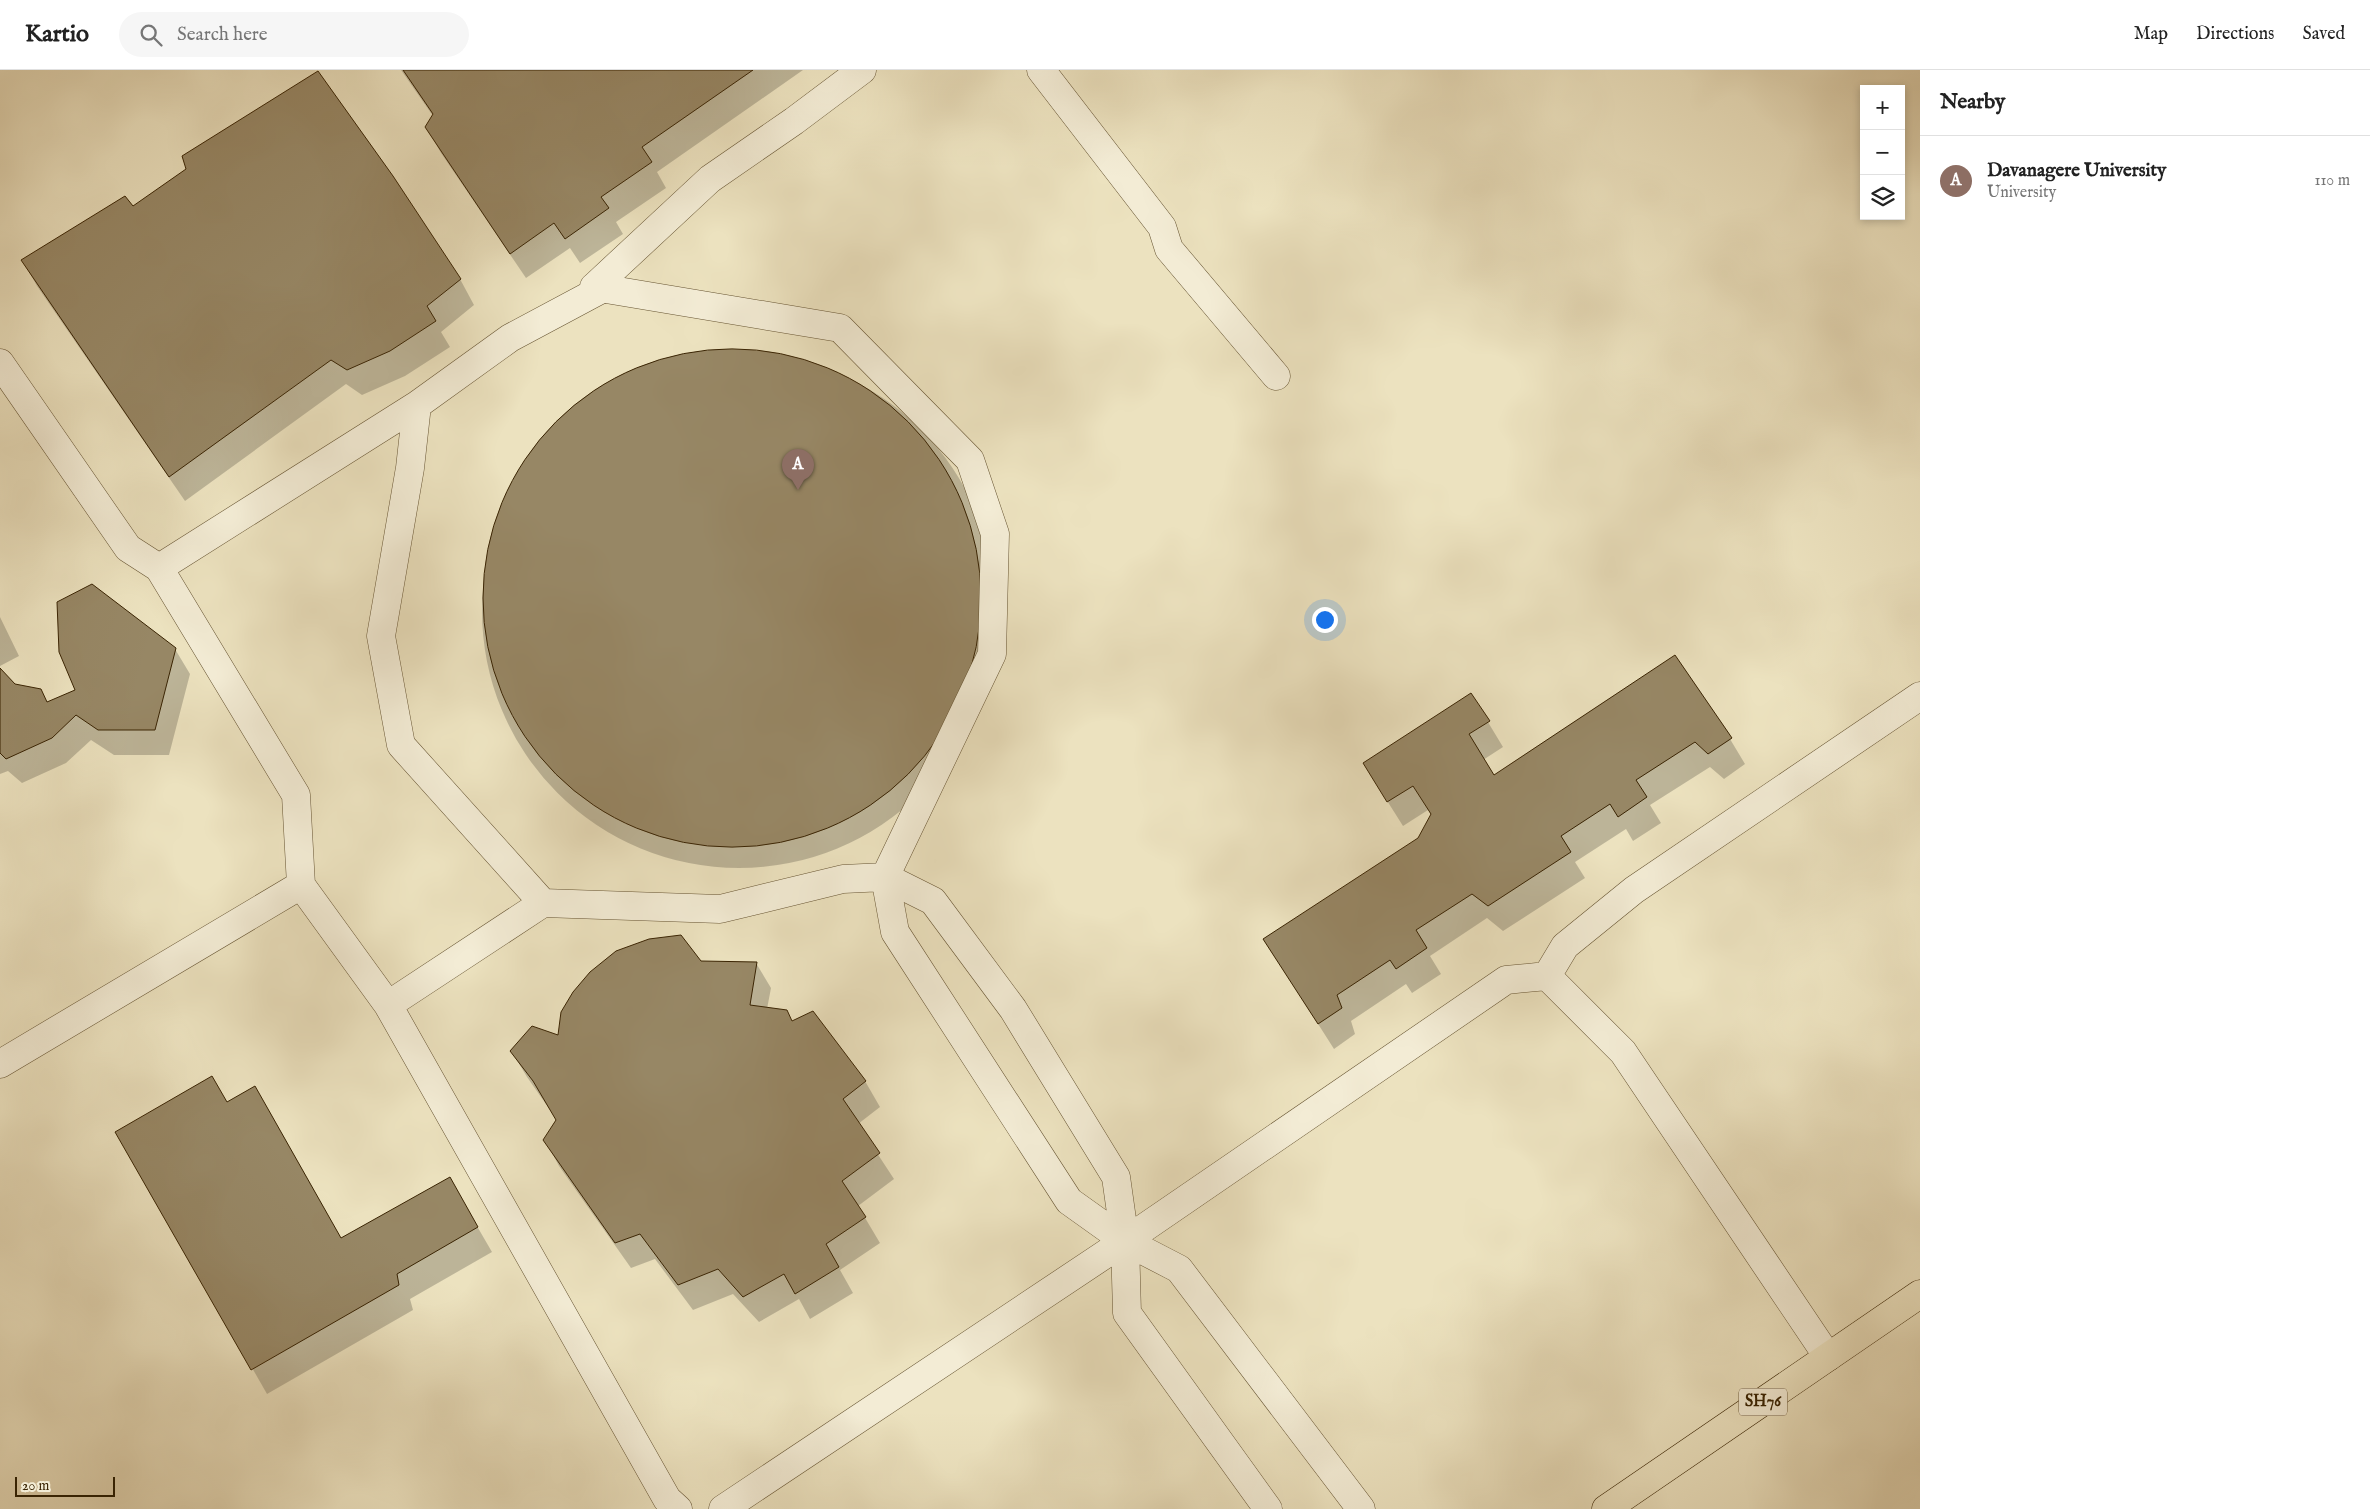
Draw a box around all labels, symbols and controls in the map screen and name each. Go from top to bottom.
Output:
search box [119,12,469,57]
text: Kartio [25,19,89,50]
icon: search [137,21,165,49]
text: Search here [177,23,268,47]
text: Map [2134,23,2168,46]
text: Directions [2196,23,2274,46]
text: Saved [2302,23,2345,46]
map controls [1860,85,1905,220]
button: + [1860,85,1905,130]
text: Nearby [1940,89,2005,116]
button: − [1860,130,1905,175]
text: Davanagere University [1987,159,2166,183]
text: A [1951,171,1961,191]
text: 110 m [2314,171,2350,191]
button: layers [1860,175,1905,220]
text: University [1987,183,2056,203]
pin: A [782,449,814,490]
your location [1312,607,1338,633]
road number: SH76 [1739,1388,1787,1415]
scale bar [15,1474,115,1497]
text: 20 m [22,1477,49,1495]

